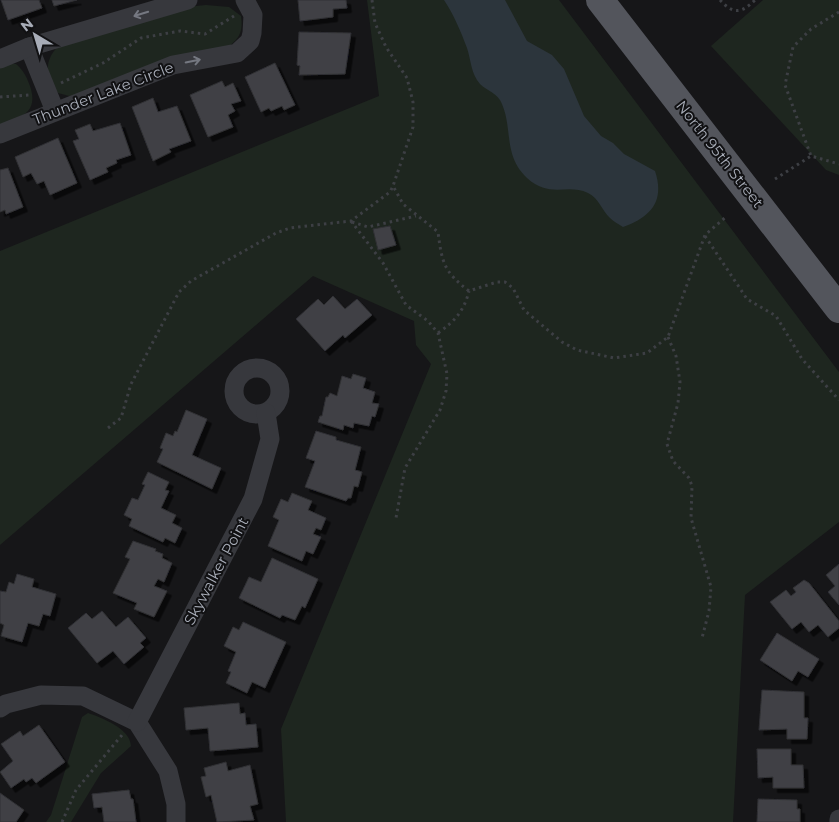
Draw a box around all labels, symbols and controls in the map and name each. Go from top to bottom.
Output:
one-way arrow [133,9,149,19]
north arrow [10,10,60,60]
text: N [17,14,37,35]
one-way arrow [184,56,200,66]
street label: Thunder Lake Circle [30,57,176,129]
street label: North 95th Street [672,96,768,212]
street label: Skywalker Point [180,514,252,628]

